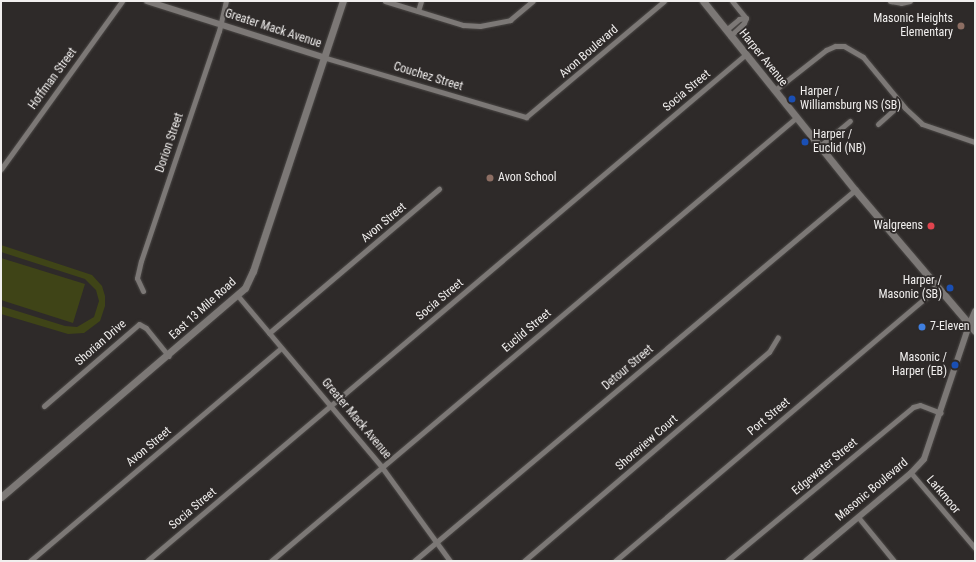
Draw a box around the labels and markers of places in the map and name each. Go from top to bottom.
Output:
place label: Masonic Heights Elementary [873,12,953,40]
marker: Masonic Heights Elementary [956,21,966,31]
place label: Harper / Williamsburg NS (SB) [800,85,901,113]
marker: Harper / Williamsburg NS (SB) [787,94,797,104]
place label: Harper / Euclid (NB) [813,128,866,156]
marker: Harper / Euclid (NB) [800,137,810,147]
place label: Avon School [498,171,557,185]
marker: Avon School [485,173,495,183]
place label: Walgreens [874,219,923,233]
marker: Walgreens [926,221,936,231]
place label: Harper / Masonic (SB) [878,274,942,302]
marker: Harper / Masonic (SB) [945,283,955,293]
place label: 7-Eleven [930,320,970,334]
marker: 7-Eleven [917,322,927,332]
place label: Masonic / Harper (EB) [892,351,947,379]
marker: Masonic / Harper (EB) [950,360,960,370]

